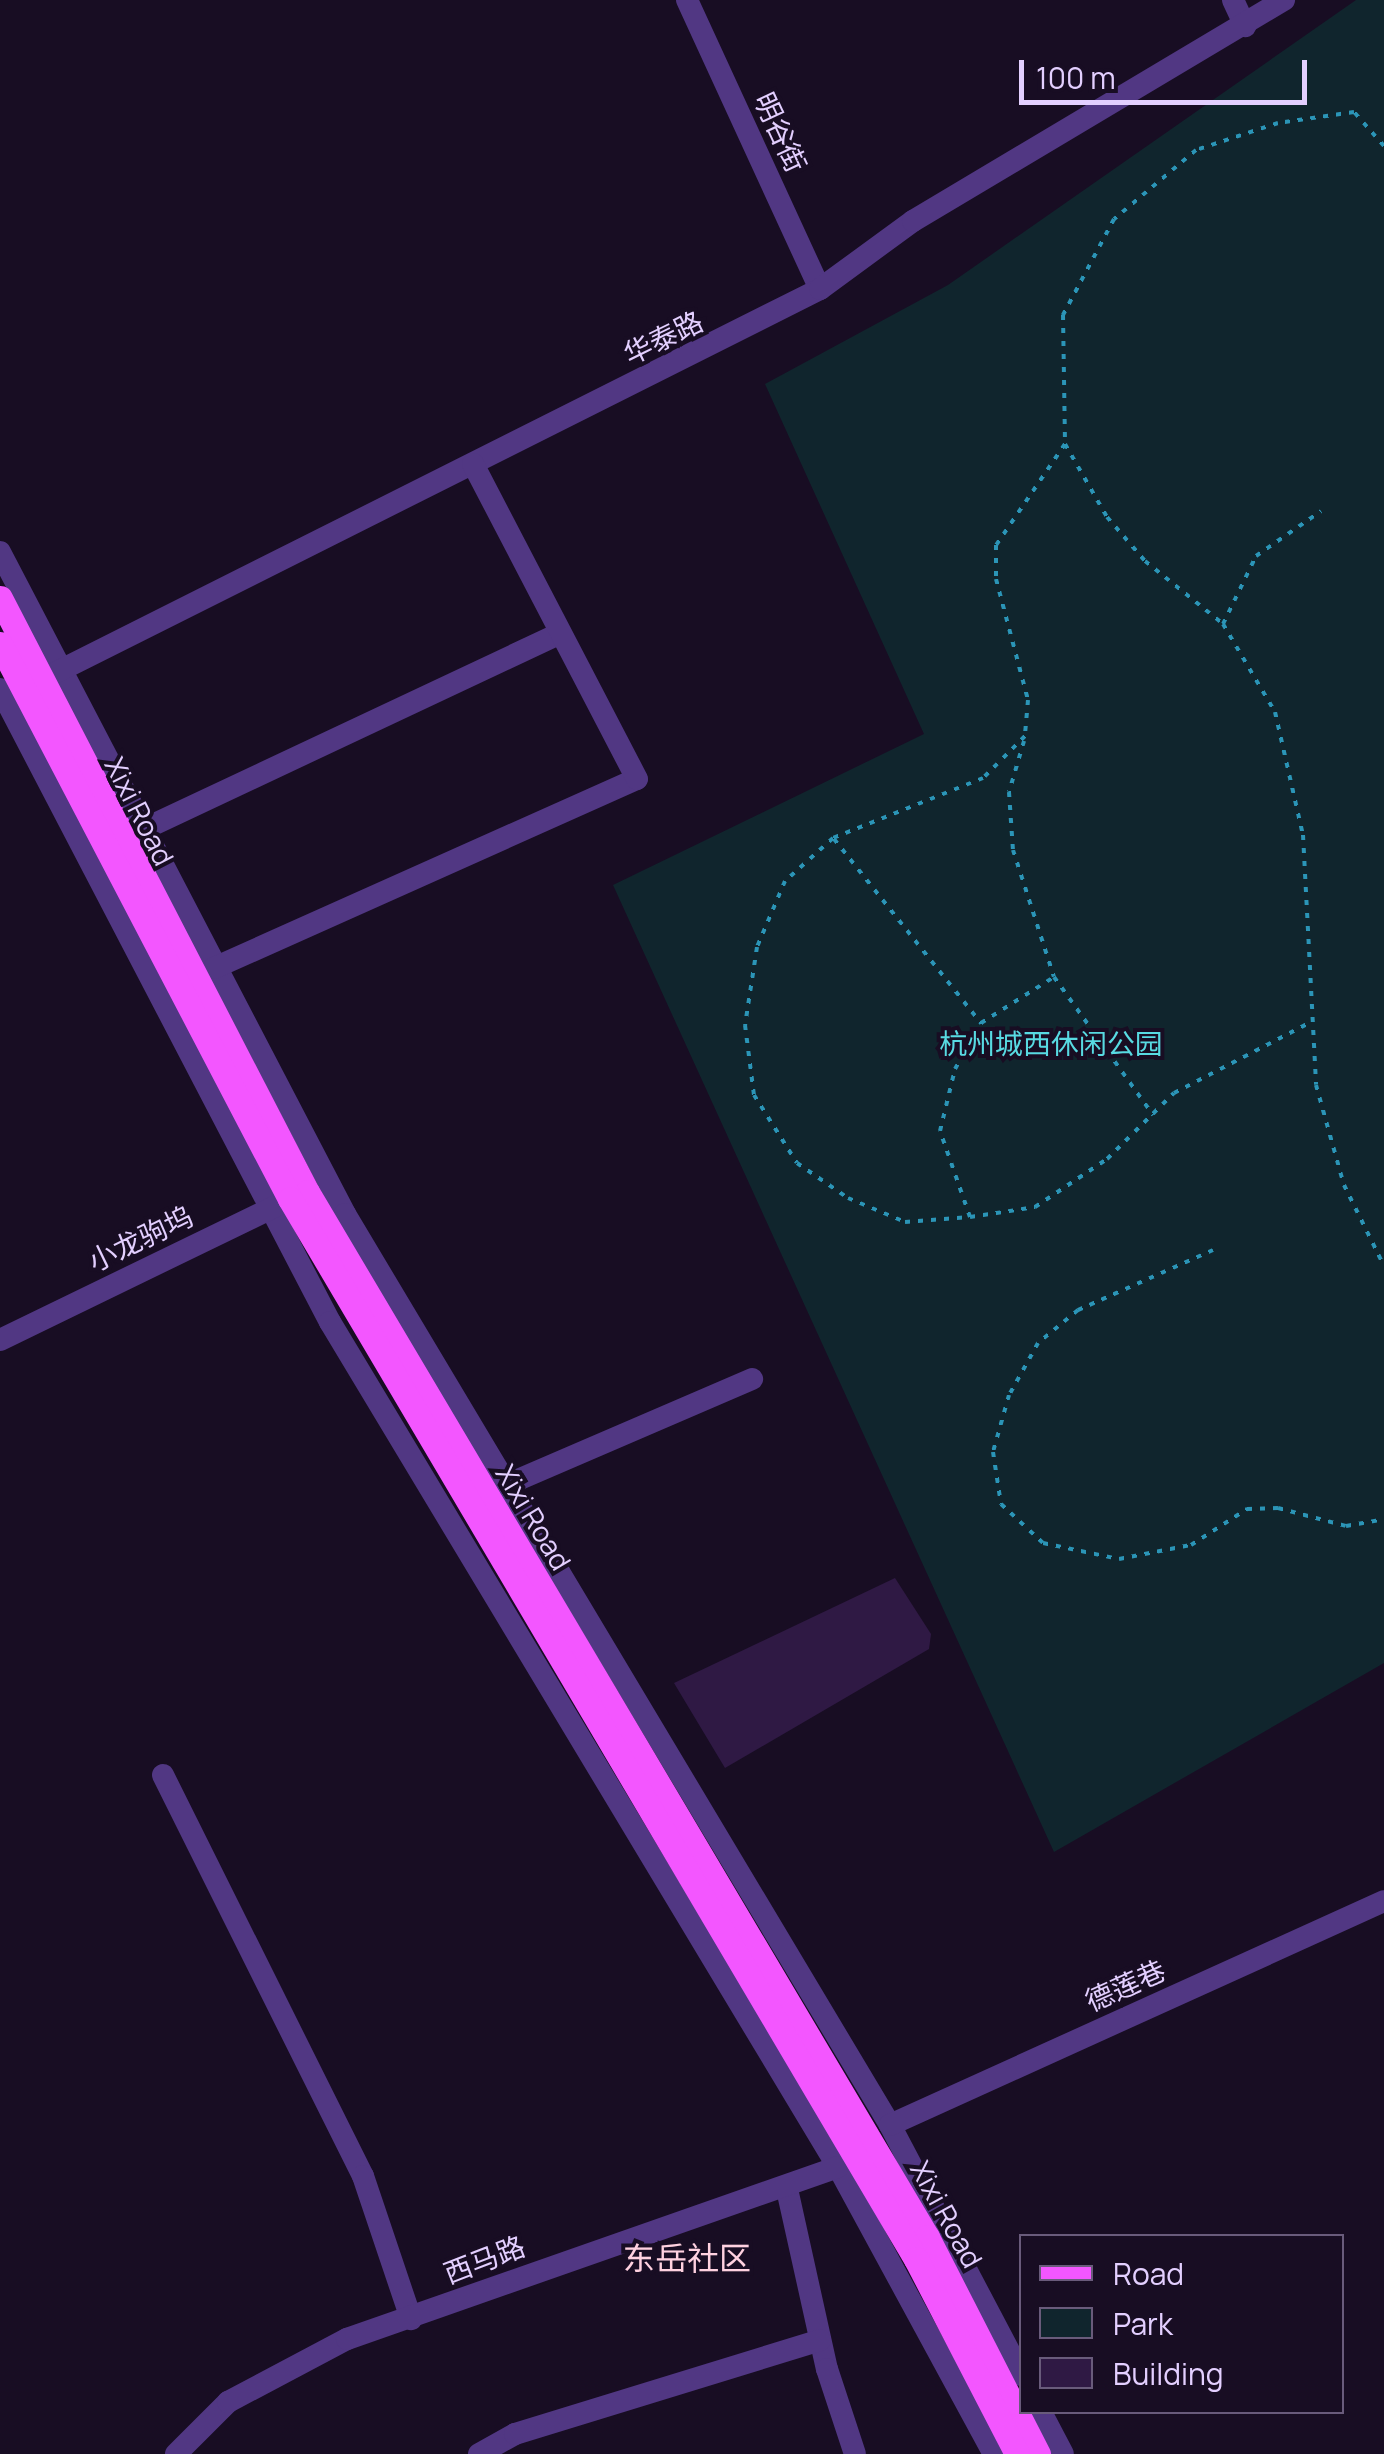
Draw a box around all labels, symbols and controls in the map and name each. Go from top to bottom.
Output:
scale bar [1024,40,1312,102]
text: 100 m [1036,57,1116,98]
street label: 明谷街 [748,87,814,177]
street label: 华泰路 [618,303,708,371]
street label: Xixi Road [99,751,181,871]
park label: 杭州城西休闲公园 [939,1026,1163,1060]
street label: 小龙驹坞 [82,1198,198,1278]
street label: Xixi Road [490,1458,578,1576]
street label: 德莲巷 [1080,1953,1170,2017]
street label: Xixi Road [904,2155,990,2273]
street label: 西马路 [439,2228,529,2290]
legend [1019,2234,1344,2414]
district label: 东岳社区 [623,2239,751,2277]
text: Road [1113,2253,1184,2294]
text: Park [1113,2303,1173,2344]
text: Building [1113,2353,1224,2394]

